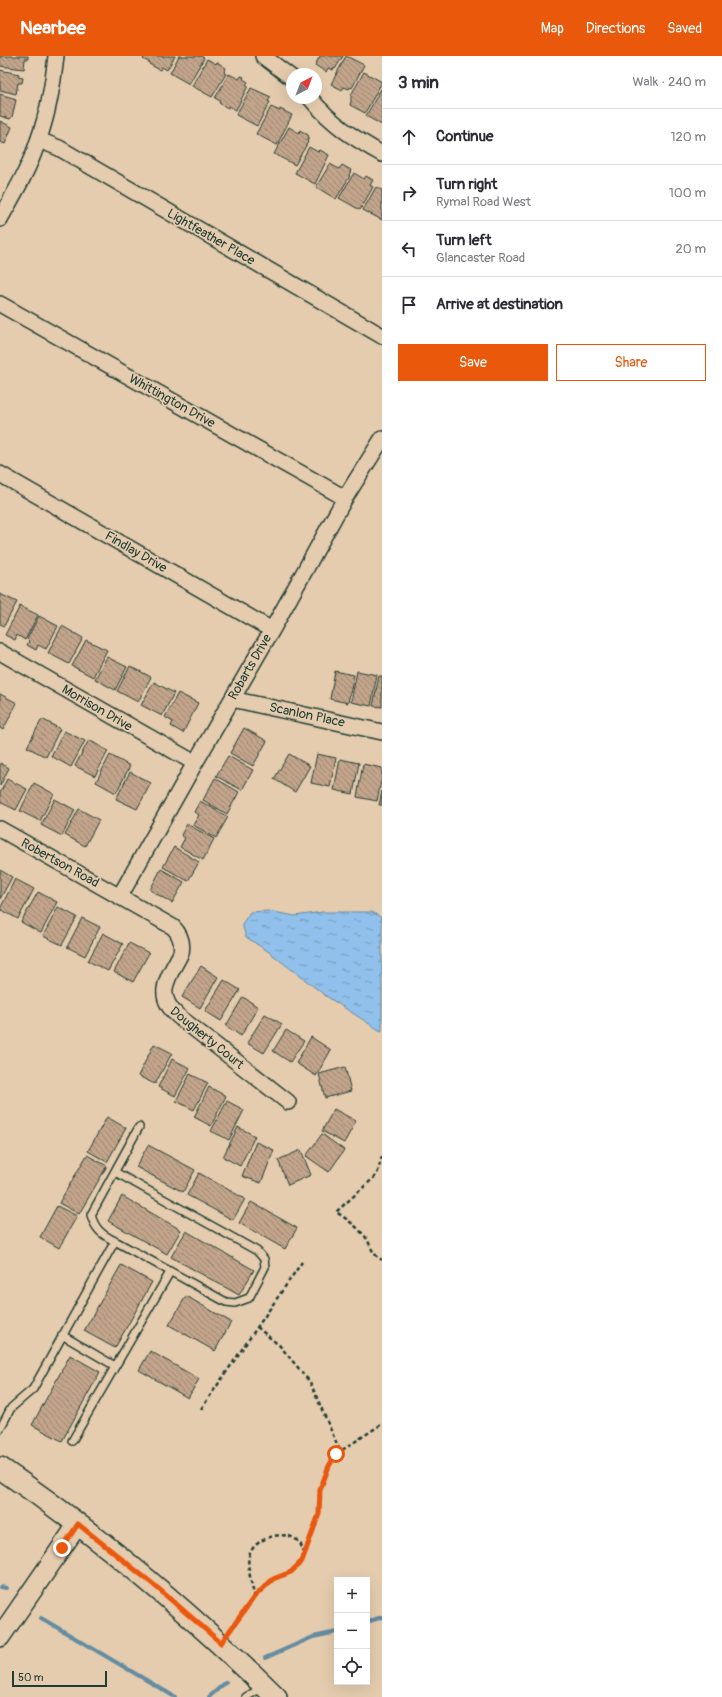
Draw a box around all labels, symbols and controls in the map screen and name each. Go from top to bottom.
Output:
text: Nearbee [20,16,86,40]
text: Map [541,20,564,37]
text: Directions [586,20,645,37]
text: Saved [667,20,702,37]
north arrow [286,68,322,104]
text: 3 min [398,72,439,93]
text: Walk · 240 m [632,74,706,90]
icon: ahead [398,126,420,148]
text: Continue [436,127,494,146]
text: 120 m [670,129,706,145]
text: Turn right [436,175,497,194]
icon: right [398,182,420,204]
text: 100 m [669,185,706,201]
text: Rymal Road West [436,194,531,210]
street label: Lightfeather Place [164,205,258,269]
text: Turn left [436,231,492,250]
icon: left [398,238,420,260]
text: 20 m [675,241,706,257]
text: Glancaster Road [436,250,525,266]
icon: arrive [398,294,420,316]
text: Arrive at destination [436,295,563,314]
button: Save [398,344,548,381]
button: Share [556,344,706,381]
street label: Whittington Drive [126,371,218,432]
street label: Findlay Drive [102,528,170,576]
street label: Robarts Drive [225,631,276,703]
street label: Morrison Drive [59,681,136,735]
street label: Scanlon Place [268,699,347,731]
street label: Robertson Road [18,835,102,891]
street label: Dougherty Court [167,1003,248,1073]
route start [327,1445,345,1463]
route end [53,1539,71,1557]
map controls [334,1577,370,1685]
button: + [334,1577,370,1613]
button: − [334,1613,370,1649]
button: locate [334,1649,370,1685]
scale bar [12,1669,107,1688]
text: 50 m [18,1671,44,1684]

